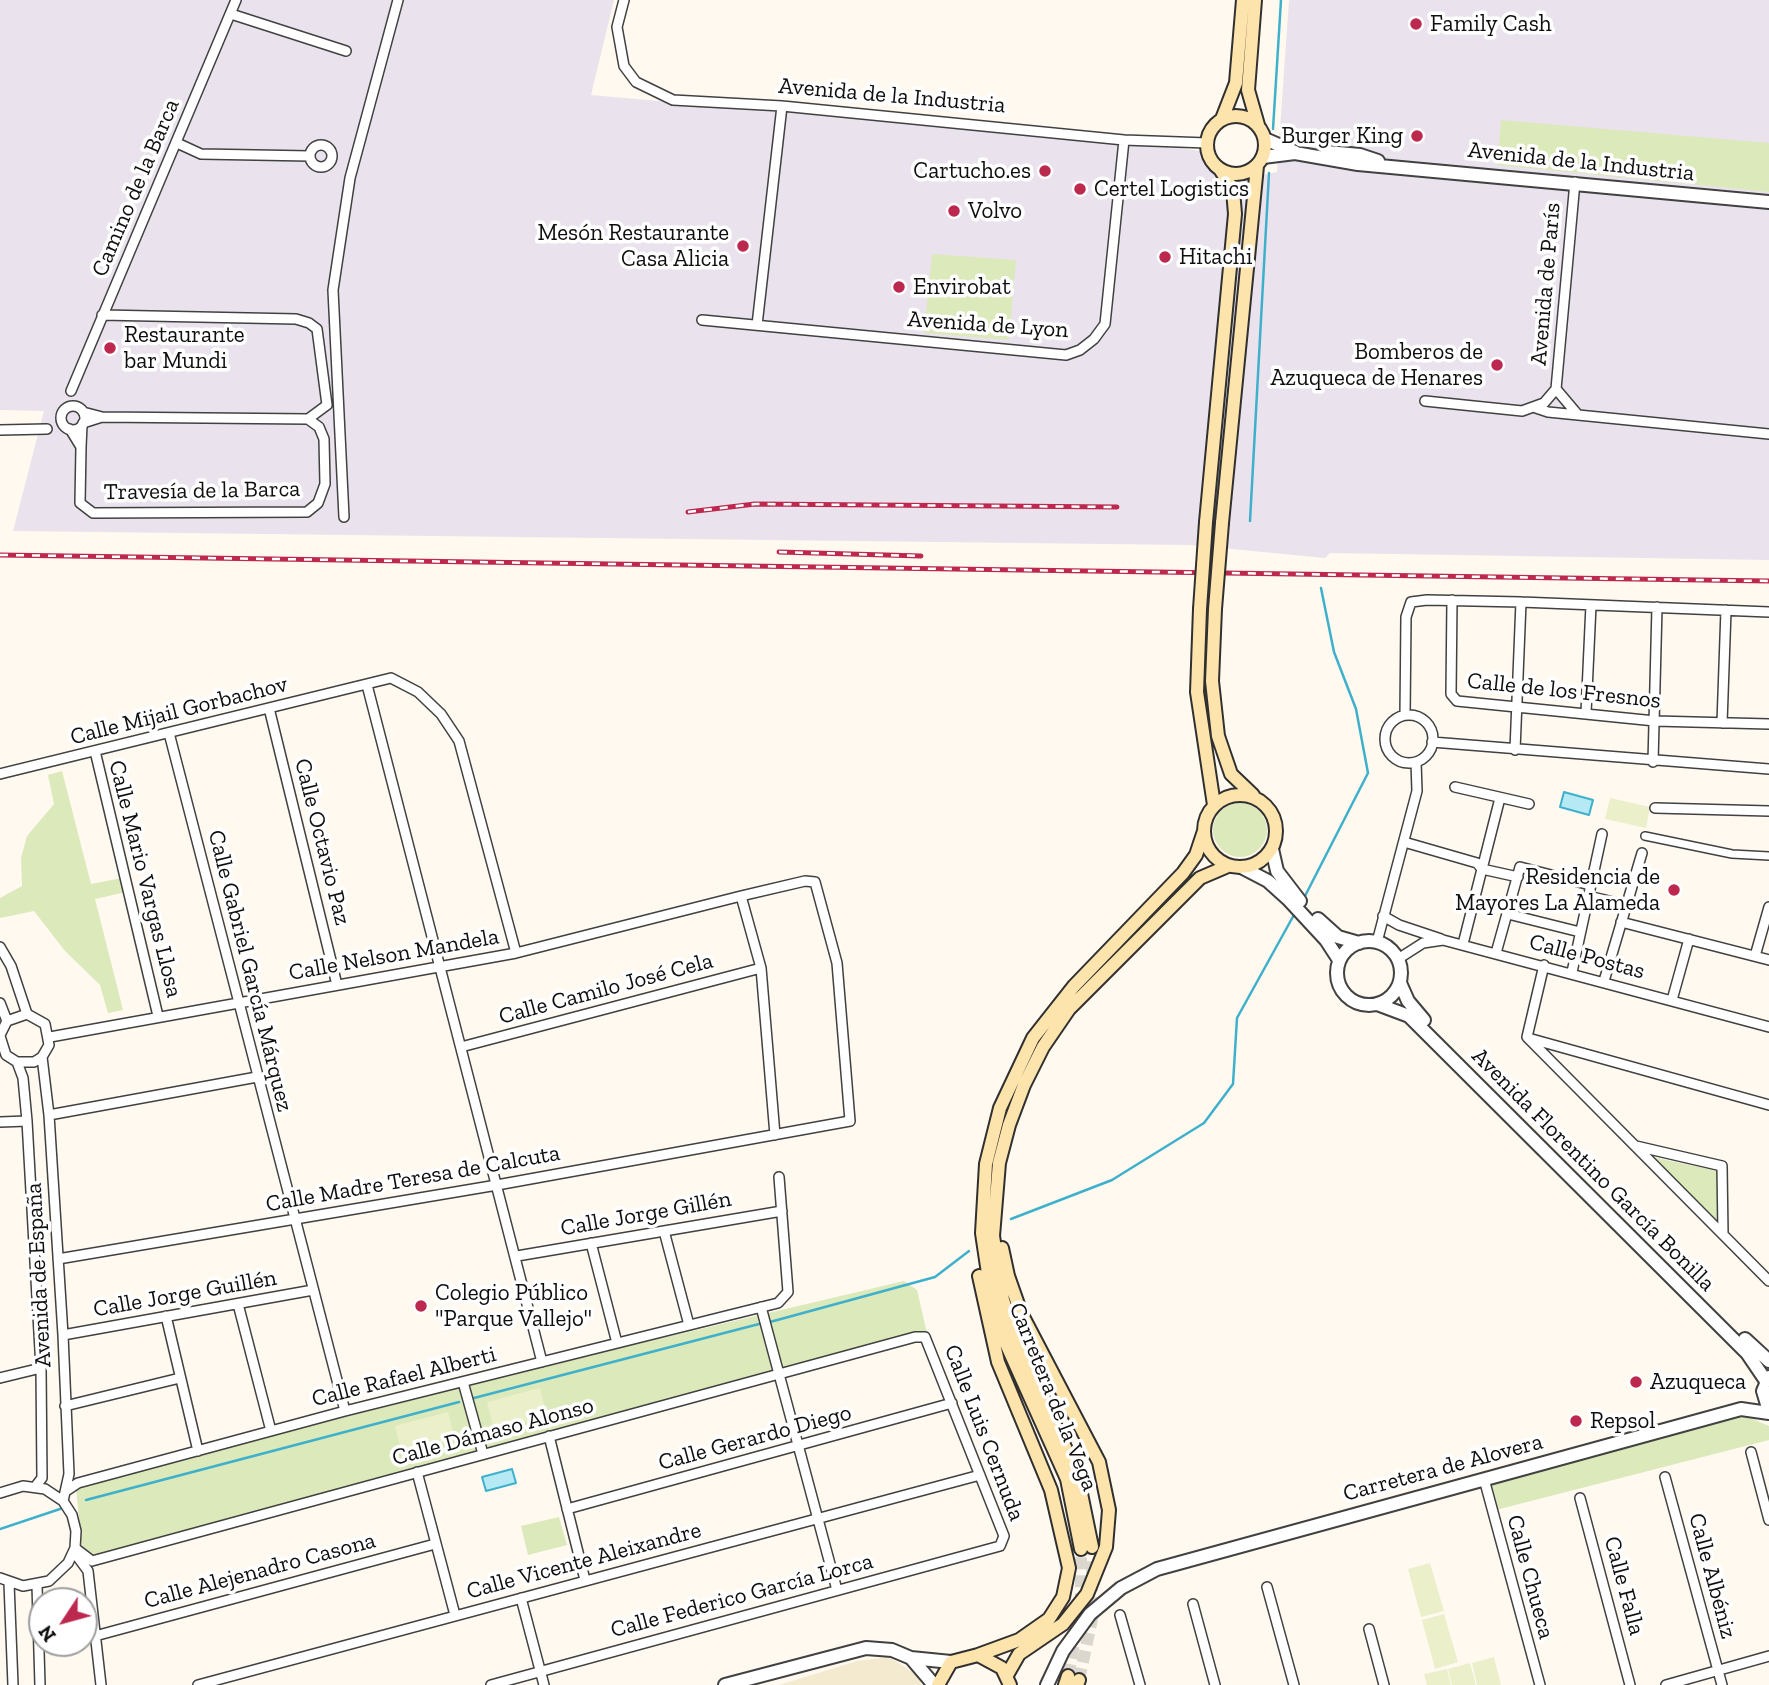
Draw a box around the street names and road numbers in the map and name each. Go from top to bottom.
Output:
street label: Avenida de la Industria [777,72,1007,120]
street label: Camino de la Barca [86,95,186,281]
street label: Avenida de la Industria [1466,136,1696,188]
street label: Avenida de París [1525,201,1567,367]
street label: Avenida de Lyon [907,306,1069,344]
street label: Travesía de la Barca [103,475,301,507]
street label: Calle de los Fresnos [1466,667,1662,715]
street label: Calle Mijail Gorbachov [67,671,291,751]
street label: Calle Octavio Paz [288,756,356,928]
street label: Calle Mario Vargas Llosa [102,758,188,1000]
street label: Calle Gabriel García Márquez [202,827,298,1115]
street label: Calle Nelson Mandela [287,923,501,987]
street label: Calle Postas [1526,928,1648,986]
street label: Calle Camilo José Cela [496,947,716,1031]
street label: Avenida Florentino García Bonilla [1466,1043,1720,1297]
street label: Calle Madre Teresa de Calcuta [264,1140,562,1218]
street label: Avenida de España [20,1182,58,1368]
street label: Calle Jorge Gillén [559,1185,733,1243]
street label: Calle Jorge Guillén [91,1264,279,1324]
street label: Carretera de la Vega [1003,1299,1103,1495]
street label: Calle Rafael Alberti [309,1341,499,1413]
street label: Calle Luis Cernuda [938,1341,1030,1525]
street label: Calle Dámaso Alonso [389,1392,597,1472]
street label: Calle Gerardo Diego [655,1399,855,1477]
street label: Carretera de Alovera [1340,1428,1546,1508]
street label: Calle Albéniz [1682,1510,1742,1642]
street label: Calle Chueca [1500,1512,1560,1642]
street label: Calle Vicente Aleixandre [464,1516,704,1606]
street label: Calle Alejenadro Casona [141,1527,379,1615]
street label: Calle Falla [1598,1534,1650,1638]
street label: Calle Federico García Lorca [608,1548,876,1644]

